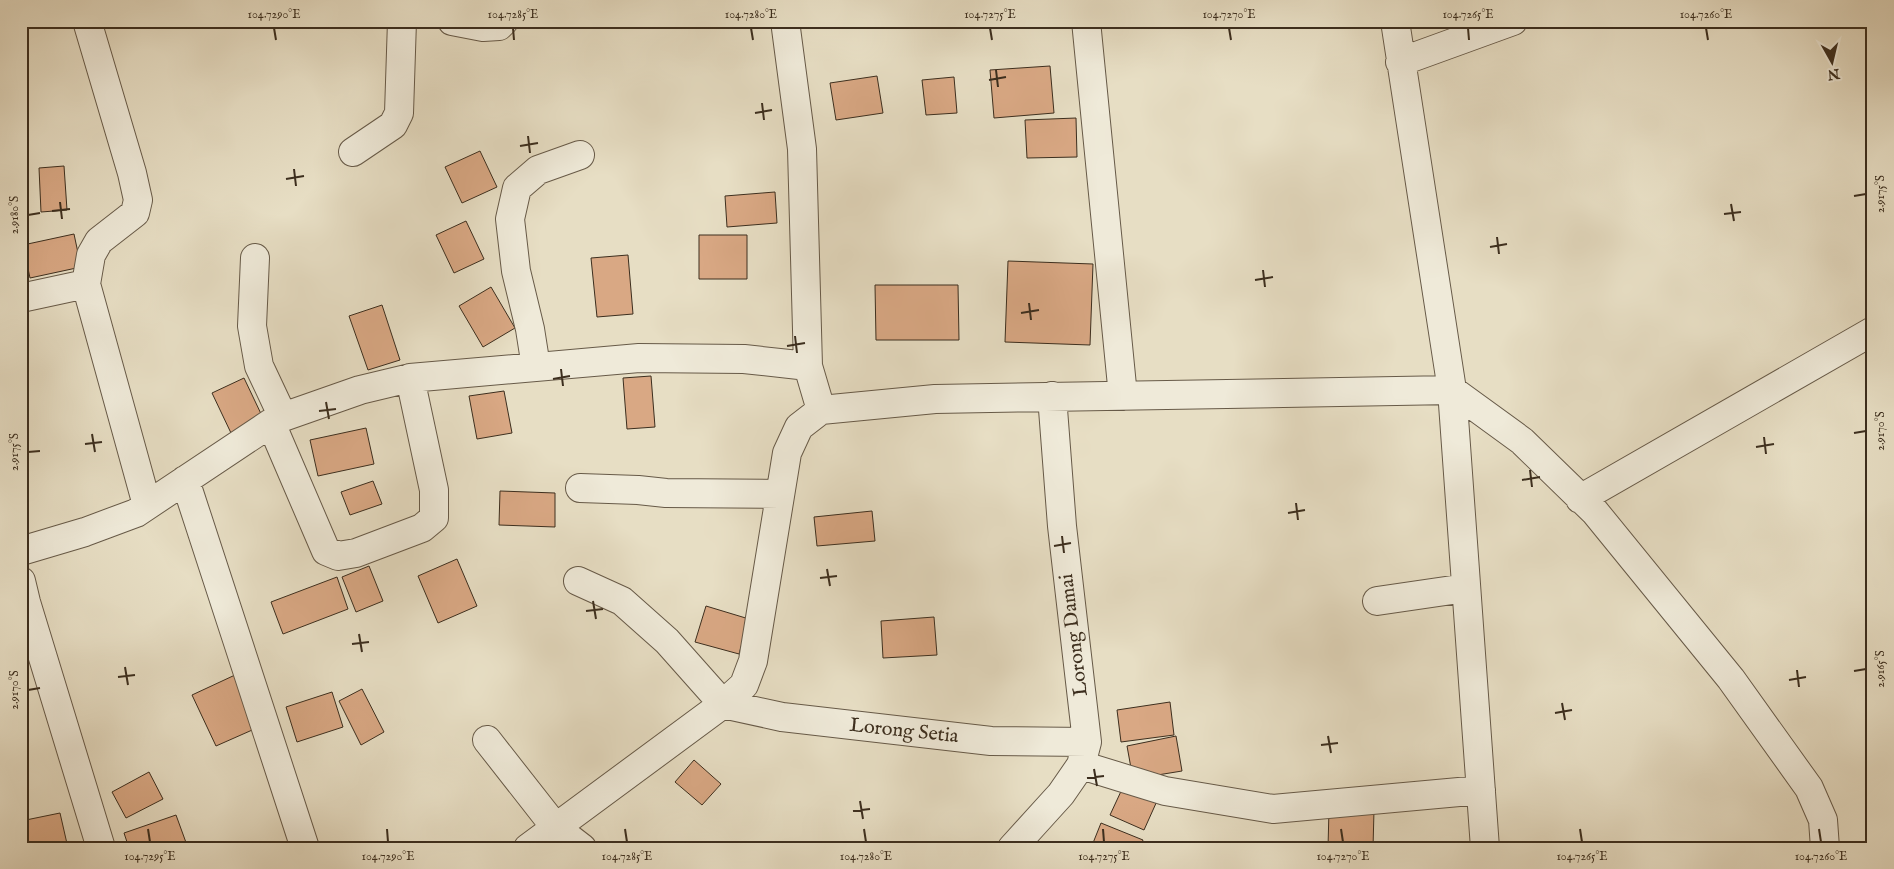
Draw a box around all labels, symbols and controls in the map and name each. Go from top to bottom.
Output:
text: 104.7290°E [248,7,300,22]
text: 104.7285°E [488,7,538,22]
text: 104.7280°E [725,7,777,22]
text: 104.7275°E [964,7,1016,22]
text: 104.7270°E [1202,7,1256,22]
text: 104.7265°E [1442,7,1494,22]
text: 104.7260°E [1680,7,1732,22]
north arrow [1806,38,1856,88]
text: N [1826,64,1842,84]
text: 2.9175°S [1873,175,1888,213]
text: 2.9180°S [7,196,22,234]
text: 2.9170°S [1873,411,1888,451]
text: 2.9175°S [7,433,22,471]
street label: Lorong Damai [1054,572,1094,698]
text: 2.9165°S [1873,650,1888,688]
text: 2.9170°S [7,670,22,710]
street label: Lorong Setia [848,713,960,749]
text: 104.7295°E [124,849,176,864]
text: 104.7290°E [362,849,414,864]
text: 104.7285°E [602,849,652,864]
text: 104.7280°E [840,849,892,864]
text: 104.7275°E [1078,849,1130,864]
text: 104.7270°E [1316,849,1370,864]
text: 104.7265°E [1556,849,1608,864]
text: 104.7260°E [1795,849,1847,864]

